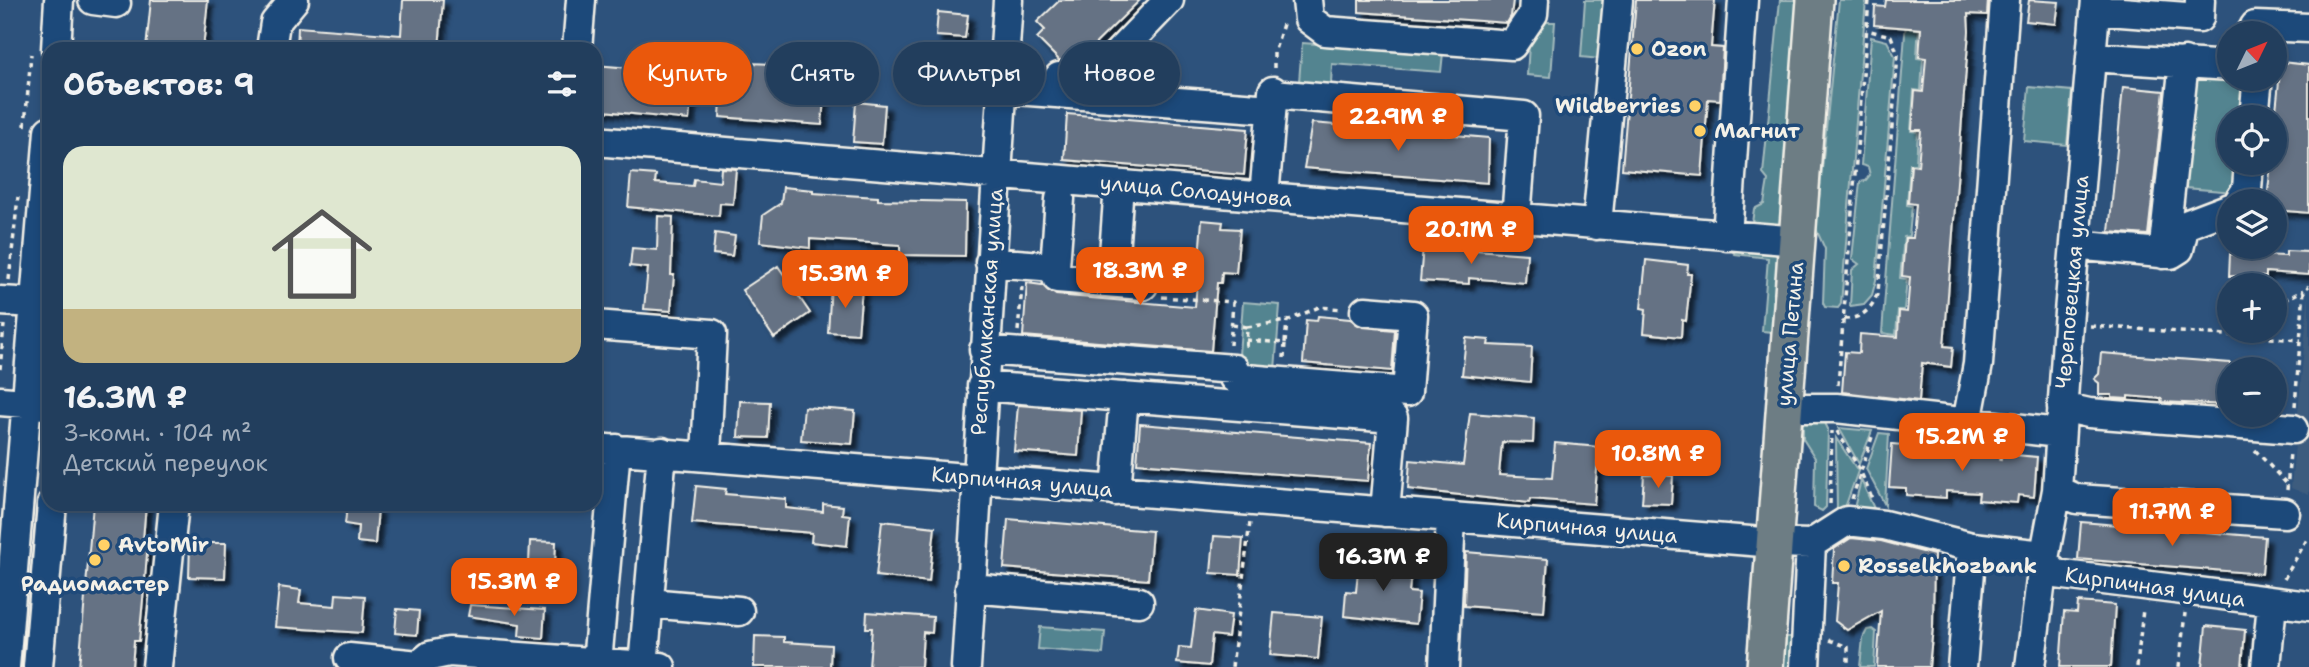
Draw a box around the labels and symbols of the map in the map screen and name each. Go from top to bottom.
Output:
north arrow [2217,21,2287,91]
place label: Ozon [1651,35,1706,63]
marker: Ozon [1629,41,1645,57]
place label: Wildberries [1555,92,1681,120]
pin: 22.9M ₽ [1333,94,1463,153]
marker: Wildberries [1687,98,1703,114]
place label: Магнит [1714,117,1800,145]
marker: Магнит [1692,123,1708,139]
street label: улица Солодунова [1099,169,1293,213]
street label: Череповецкая улица [2049,174,2095,390]
street label: Республиканская улица [964,188,1010,436]
pin: 20.1M ₽ [1406,206,1536,266]
pin: 18.3M ₽ [1075,247,1205,307]
pin: 15.3M ₽ [780,250,910,310]
street label: улица Петина [1770,261,1810,407]
pin: 15.2M ₽ [1897,414,2027,473]
pin: 10.8M ₽ [1593,430,1723,490]
street label: Кирпичная улица [930,460,1114,504]
pin: 11.7M ₽ [2107,489,2237,548]
street label: Кирпичная улица [1495,506,1679,550]
place label: AvtoMir [118,531,209,559]
pin: 16.3M ₽ [1318,534,1448,593]
marker: AvtoMir [96,537,112,553]
marker: Радиомастер [87,552,103,568]
place label: Rosselkhozbank [1858,552,2037,580]
pin: 15.3M ₽ [449,558,579,618]
marker: Rosselkhozbank [1836,558,1852,574]
street label: Кирпичная улица [2063,560,2247,614]
place label: Радиомастер [21,570,169,598]

